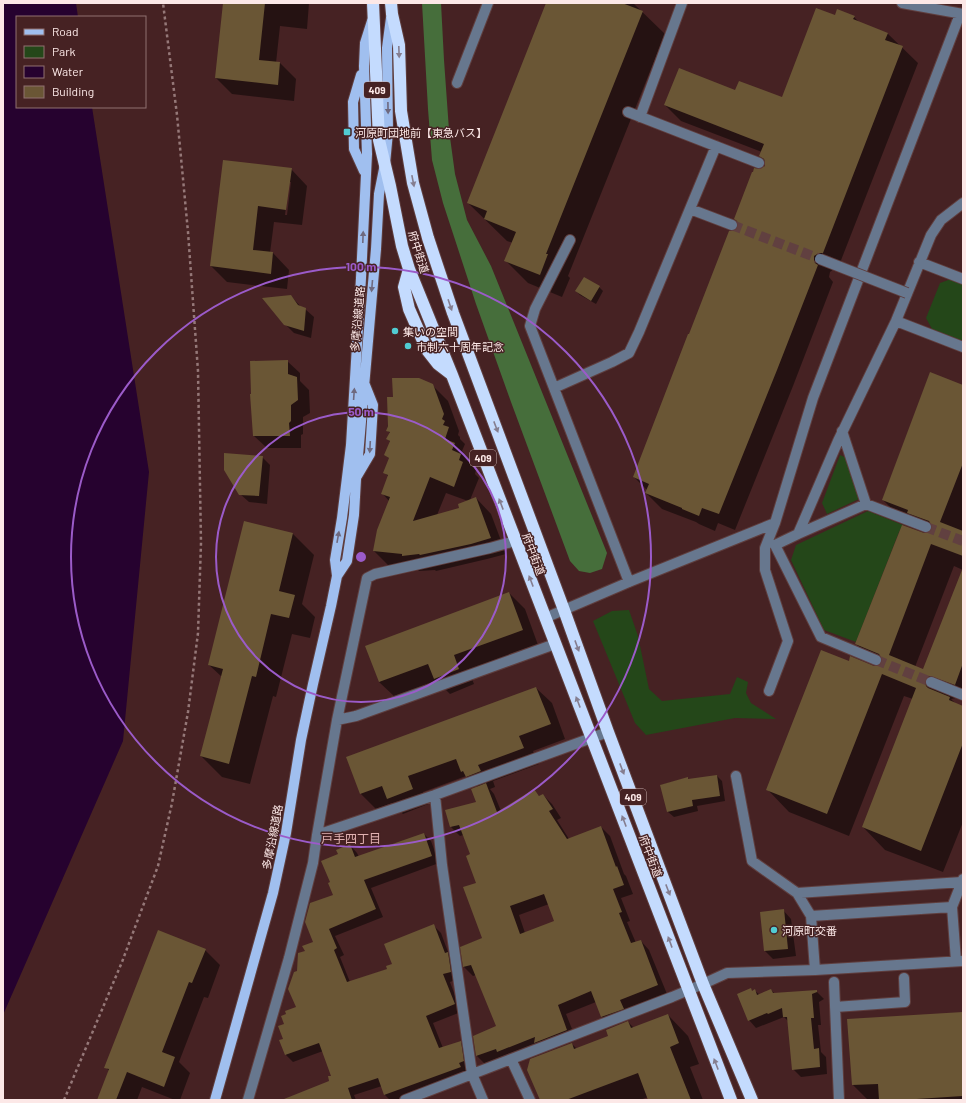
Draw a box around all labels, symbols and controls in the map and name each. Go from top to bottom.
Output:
legend [16,16,146,108]
text: Road [52,24,79,38]
text: Park [52,44,76,58]
one-way arrow [396,46,402,59]
text: Water [52,64,84,78]
road number: 409 [364,82,390,98]
text: Building [52,84,94,98]
one-way arrow [385,102,391,115]
place label: 河原町団地前【東急バス】 [355,126,487,139]
marker: 河原町団地前【東急バス】 [342,127,352,137]
one-way arrow [410,175,416,187]
street label: 府中街道 [406,229,432,275]
one-way arrow [360,230,366,243]
text: 100 m [346,259,376,273]
one-way arrow [369,280,376,292]
street label: 多摩沿線道路 [348,286,366,352]
one-way arrow [448,300,454,312]
place label: 集いの空間 [403,325,458,338]
marker: 集いの空間 [390,326,400,336]
place label: 市制六十周年記念 [416,340,504,353]
marker: 市制六十周年記念 [403,341,413,351]
one-way arrow [351,387,357,400]
text: 50 m [348,404,374,418]
one-way arrow [493,422,499,434]
one-way arrow [367,441,374,453]
road number: 409 [470,450,496,466]
one-way arrow [498,498,504,510]
one-way arrow [336,531,342,543]
street label: 府中街道 [520,531,548,577]
centre of rings [354,550,368,564]
one-way arrow [528,576,534,587]
one-way arrow [575,641,581,653]
one-way arrow [574,695,580,707]
one-way arrow [619,763,625,775]
road number: 409 [620,789,646,805]
street label: 多摩沿線道路 [259,803,285,871]
one-way arrow [620,814,626,826]
district label: 戸手四丁目 [321,831,381,845]
street label: 府中街道 [637,833,665,879]
one-way arrow [665,885,671,897]
place label: 河原町交番 [782,924,837,937]
marker: 河原町交番 [769,925,779,935]
one-way arrow [667,936,673,948]
one-way arrow [713,1057,719,1069]

